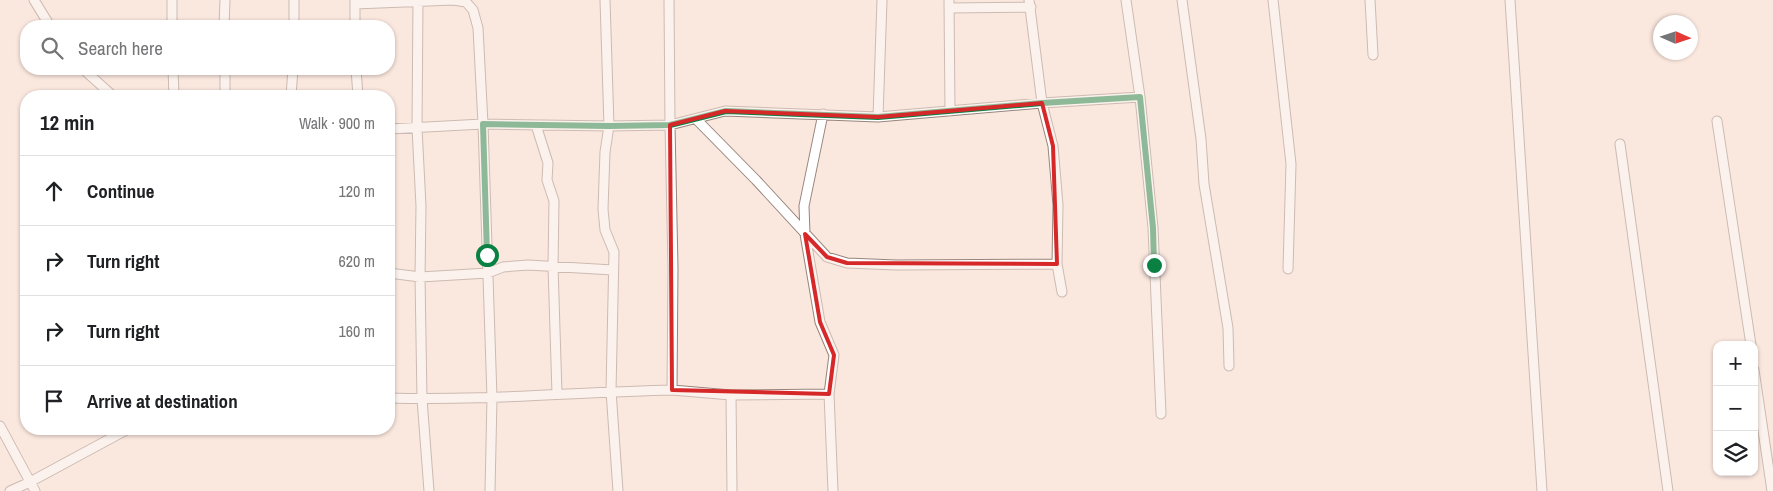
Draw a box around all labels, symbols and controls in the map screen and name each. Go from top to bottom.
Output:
north arrow [1653,15,1698,60]
search box [20,20,395,75]
icon: search [38,34,66,62]
text: Search here [78,35,163,61]
text: 12 min [40,108,95,137]
text: Walk · 900 m [299,112,375,134]
icon: ahead [40,177,68,205]
text: Continue [87,178,155,204]
text: 120 m [339,180,375,202]
route start [476,244,499,267]
icon: right [40,247,68,275]
text: Turn right [87,248,159,274]
text: 620 m [339,250,375,272]
route end [1143,254,1166,277]
icon: right [40,317,68,345]
text: Turn right [87,318,159,344]
text: 160 m [339,320,375,342]
map controls [1713,341,1758,476]
button: + [1713,341,1758,386]
button: − [1713,386,1758,431]
icon: arrive [40,387,68,415]
text: Arrive at destination [87,388,238,414]
button: layers [1713,431,1758,476]

